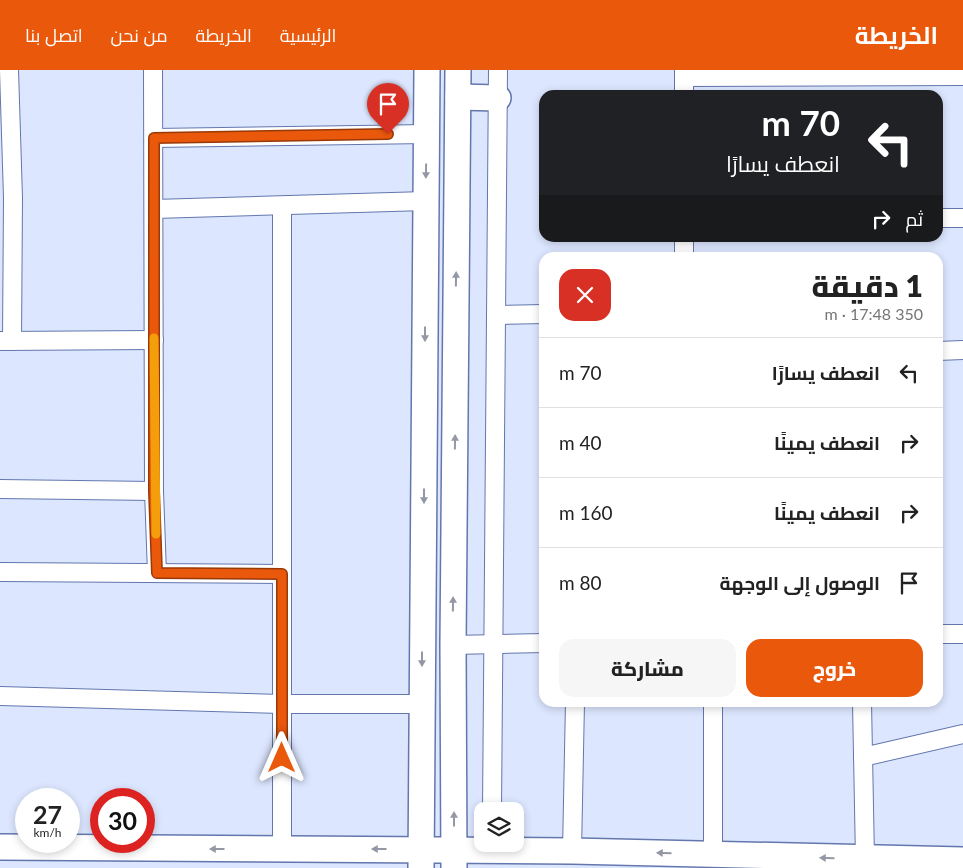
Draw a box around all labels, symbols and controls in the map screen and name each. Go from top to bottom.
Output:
text: الخريطة [855,20,938,49]
text: اتصل بنا [25,24,83,46]
text: من نحن [111,24,168,46]
text: الخريطة [196,24,252,46]
text: الرئيسية [280,24,336,46]
pin [367,83,409,134]
icon: arrive [374,90,402,118]
text: 70 m [762,101,840,143]
icon: left [858,110,923,175]
text: انعطف يسارًا [726,150,840,177]
one-way arrow [422,163,430,179]
icon: right [867,205,895,233]
text: ثم [905,207,923,230]
text: 1 دقيقة [812,267,923,303]
button: close [559,269,611,321]
one-way arrow [452,271,460,287]
text: 350 m · 17:48 [824,304,923,323]
one-way arrow [421,326,429,342]
icon: left [895,359,923,387]
text: 70 m [559,361,602,384]
text: انعطف يسارًا [772,361,880,384]
icon: right [895,429,923,457]
text: 40 m [559,431,602,454]
text: انعطف يمينًا [774,431,880,454]
one-way arrow [451,434,459,450]
one-way arrow [419,488,427,504]
icon: right [895,499,923,527]
text: 160 m [559,501,613,524]
text: انعطف يمينًا [774,501,880,524]
icon: arrive [895,569,923,597]
text: 80 m [559,571,602,594]
text: الوصول إلى الوجهة [719,571,880,594]
one-way arrow [449,596,457,612]
button: مشاركة [559,639,736,697]
button: خروج [746,639,923,697]
one-way arrow [418,651,426,667]
position arrow [255,731,307,783]
speed limit sign: 30 [90,788,155,853]
text: 27 [33,799,62,829]
map controls [474,802,524,852]
button: layers [474,802,524,852]
one-way arrow [450,811,458,827]
text: km/h [33,825,62,840]
one-way arrow [209,845,225,853]
one-way arrow [371,845,387,853]
one-way arrow [656,849,672,857]
one-way arrow [819,854,835,862]

